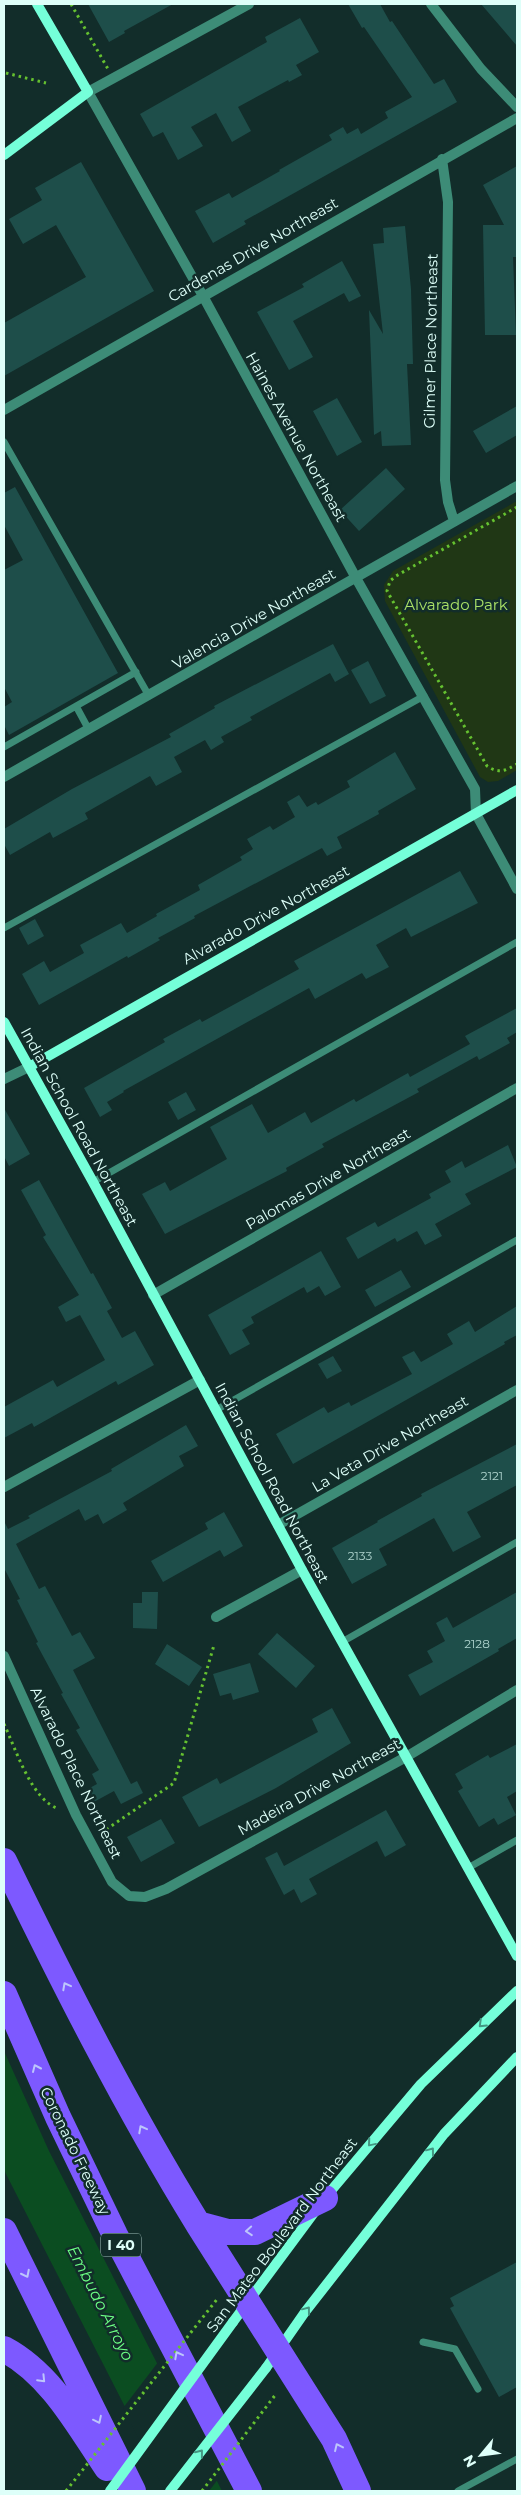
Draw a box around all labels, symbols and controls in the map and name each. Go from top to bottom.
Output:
street label: Cardenas Drive Northeast [164,193,341,306]
street label: Gilmer Place Northeast [419,253,442,429]
street label: Haines Avenue Northeast [242,349,351,525]
street label: Valencia Drive Northeast [169,564,339,673]
park label: Alvarado Park [404,595,508,614]
street label: Alvarado Drive Northeast [179,861,352,968]
street label: Indian School Road Northeast [17,1024,142,1230]
street label: Palomas Drive Northeast [242,1124,414,1234]
street label: Indian School Road Northeast [211,1379,334,1586]
street label: La Veta Drive Northeast [308,1391,471,1496]
house number: 2121 [481,1468,503,1483]
house number: 2133 [348,1548,373,1563]
house number: 2128 [464,1636,490,1651]
street label: Alvarado Place Northeast [26,1684,126,1862]
street label: Madeira Drive Northeast [234,1734,403,1839]
one-way arrow [62,1982,72,1991]
one-way arrow [479,2019,488,2028]
one-way arrow [32,2064,42,2073]
street label: Coronado Freeway [36,2084,115,2219]
one-way arrow [138,2126,148,2135]
street label: San Mateo Boulevard Northeast [202,2134,361,2336]
one-way arrow [369,2137,377,2146]
one-way arrow [425,2148,433,2157]
one-way arrow [245,2226,253,2237]
road number: I 40 [101,2234,141,2256]
water label: Embudo Arroyo [63,2243,138,2364]
one-way arrow [20,2269,30,2278]
one-way arrow [301,2306,310,2316]
one-way arrow [174,2351,184,2360]
one-way arrow [36,2373,45,2382]
one-way arrow [92,2414,102,2423]
north arrow [456,2430,506,2480]
one-way arrow [334,2443,344,2452]
one-way arrow [194,2449,203,2459]
text: N [459,2452,480,2471]

